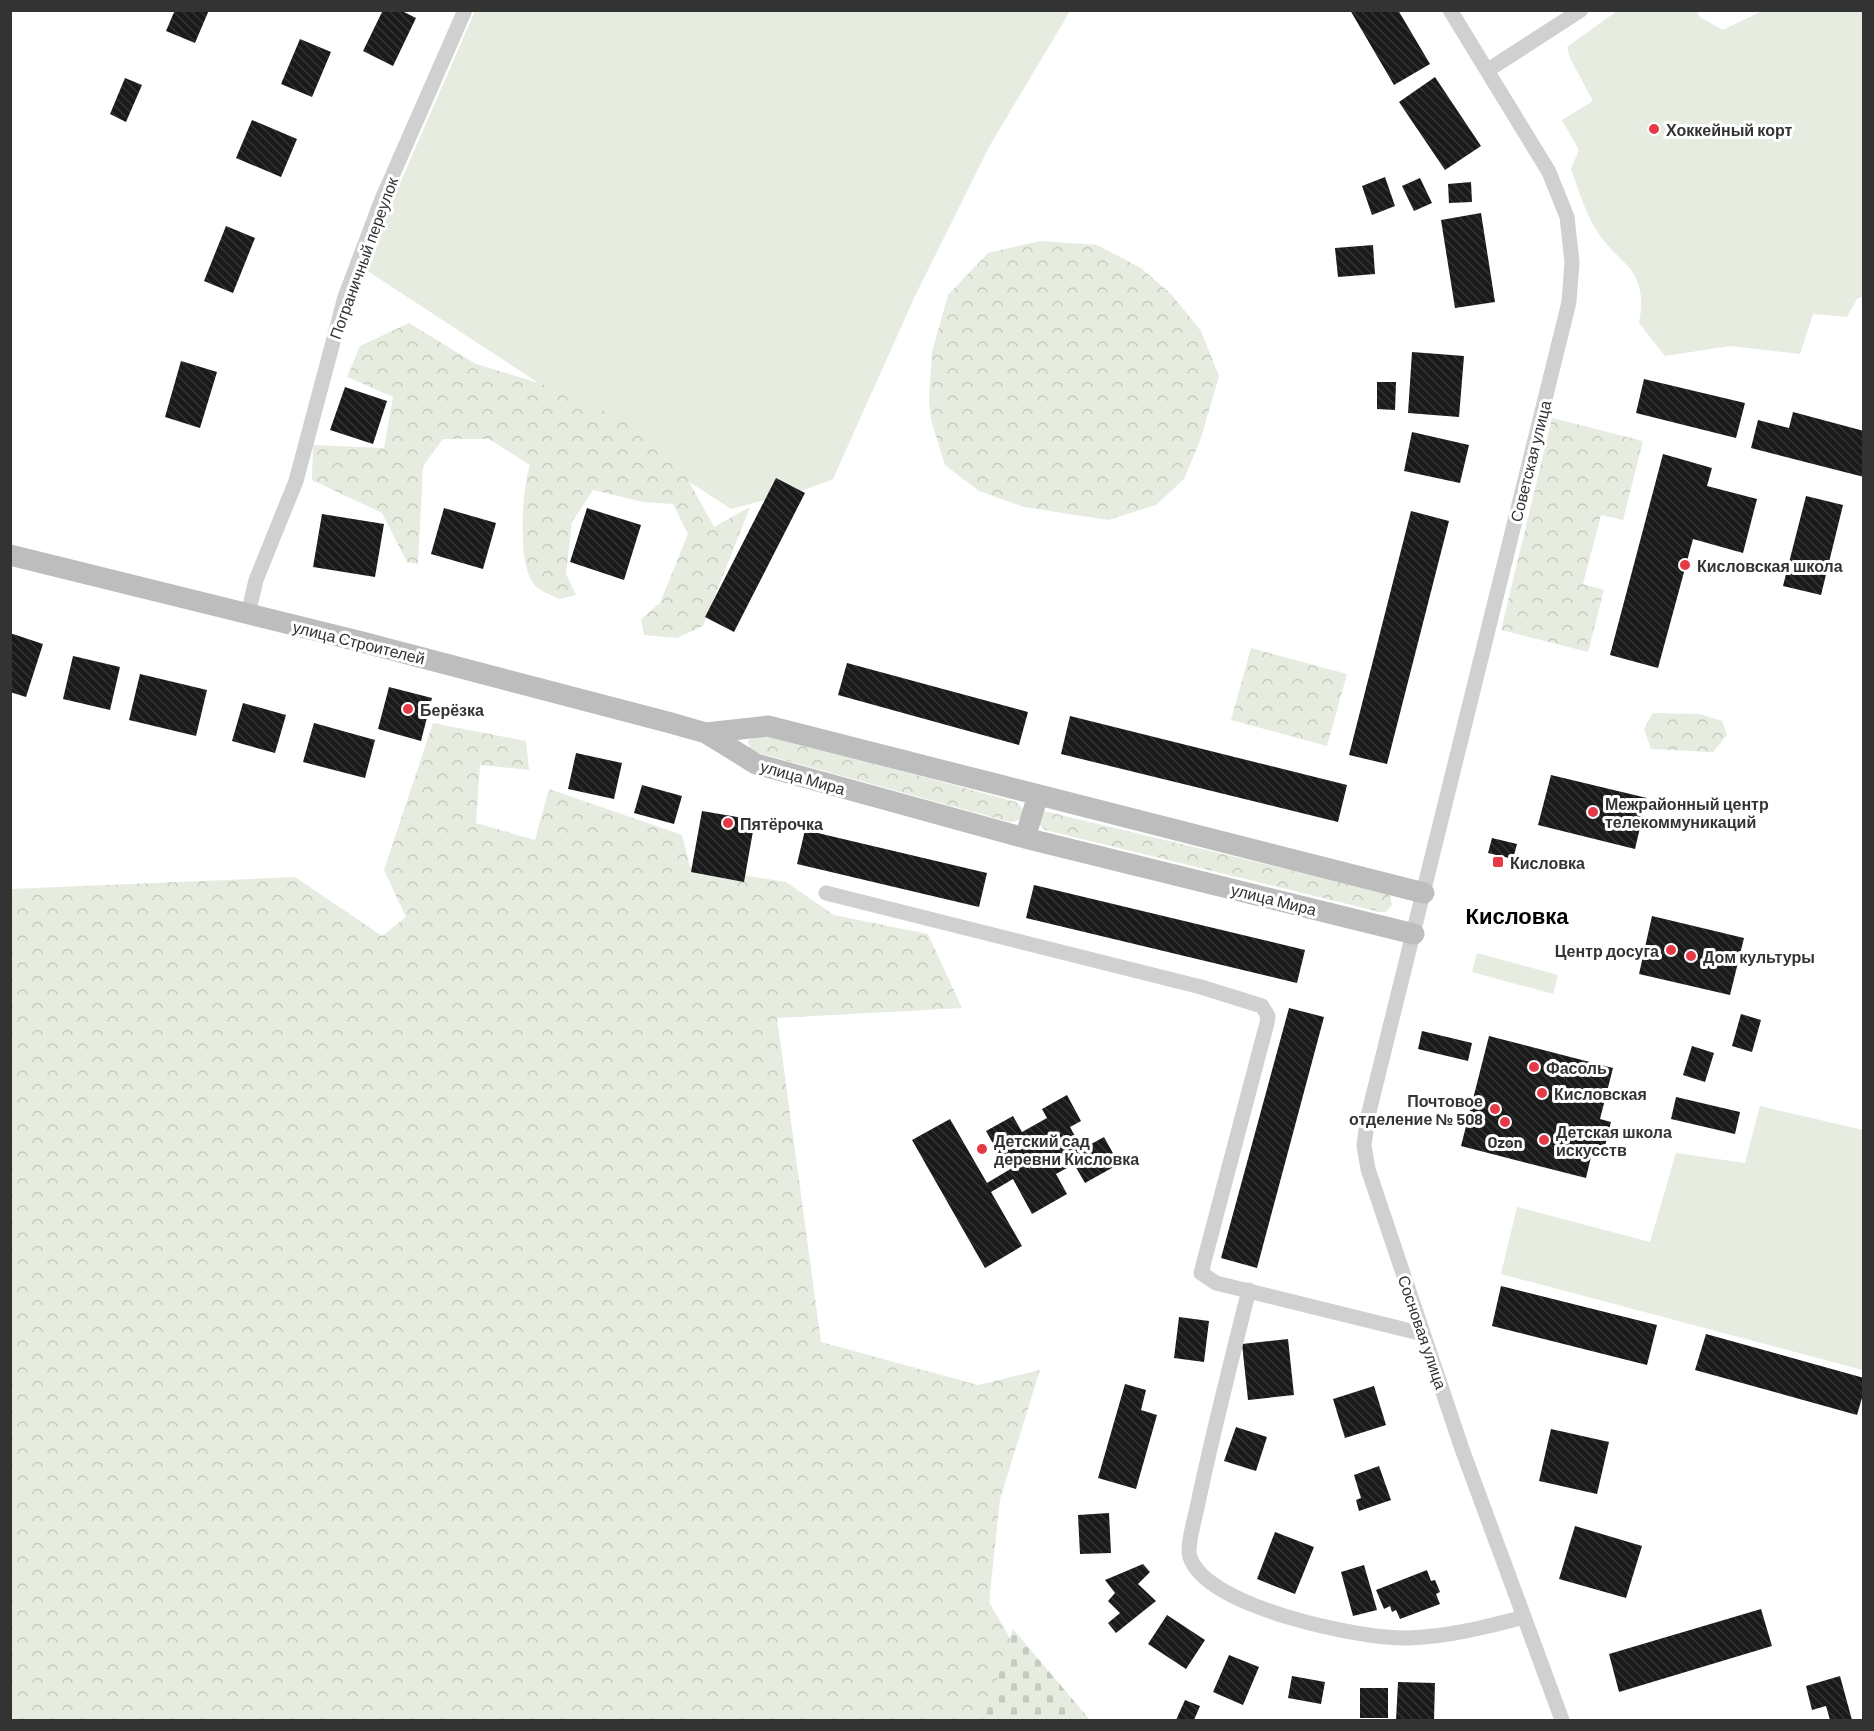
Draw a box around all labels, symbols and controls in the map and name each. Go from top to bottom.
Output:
place label: Хоккейный корт [1666,120,1792,139]
marker: Хоккейный корт [1647,122,1661,136]
street label: Пограничный переулок [325,174,401,342]
street label: Советская улица [1506,398,1554,524]
place label: Кисловская школа [1697,556,1843,575]
marker: Кисловская школа [1678,558,1692,572]
street label: улица Строителей [291,616,427,668]
place label: Берёзка [420,700,484,719]
marker: Берёзка [401,702,415,716]
street label: улица Мира [758,756,848,798]
place label: Межрайонный центр телекоммуникаций [1605,794,1769,831]
marker: Межрайонный центр телекоммуникаций [1586,805,1600,819]
place label: Пятёрочка [740,814,823,833]
marker: Пятёрочка [721,816,735,830]
place label: Кисловка [1510,853,1585,872]
marker: Кисловка [1491,855,1505,869]
street label: улица Мира [1229,879,1319,919]
district label: Кисловка [1465,902,1569,928]
place label: Центр досуга [1555,941,1659,960]
marker: Центр досуга [1664,943,1678,957]
place label: Дом культуры [1703,947,1815,966]
marker: Дом культуры [1684,949,1698,963]
place label: Фасоль [1546,1058,1607,1077]
marker: Фасоль [1527,1060,1541,1074]
place label: Кисловская [1554,1084,1647,1103]
marker: Кисловская [1535,1086,1549,1100]
place label: Почтовое отделение № 508 [1349,1091,1483,1128]
marker: Почтовое отделение № 508 [1488,1102,1502,1116]
marker: Ozon [1498,1115,1512,1129]
place label: Детская школа искусств [1556,1122,1672,1159]
place label: Детский сад деревни Кисловка [994,1131,1139,1168]
place label: Ozon [1488,1132,1522,1151]
marker: Детская школа искусств [1537,1133,1551,1147]
marker: Детский сад деревни Кисловка [975,1142,989,1156]
street label: Сосновая улица [1395,1273,1451,1392]

